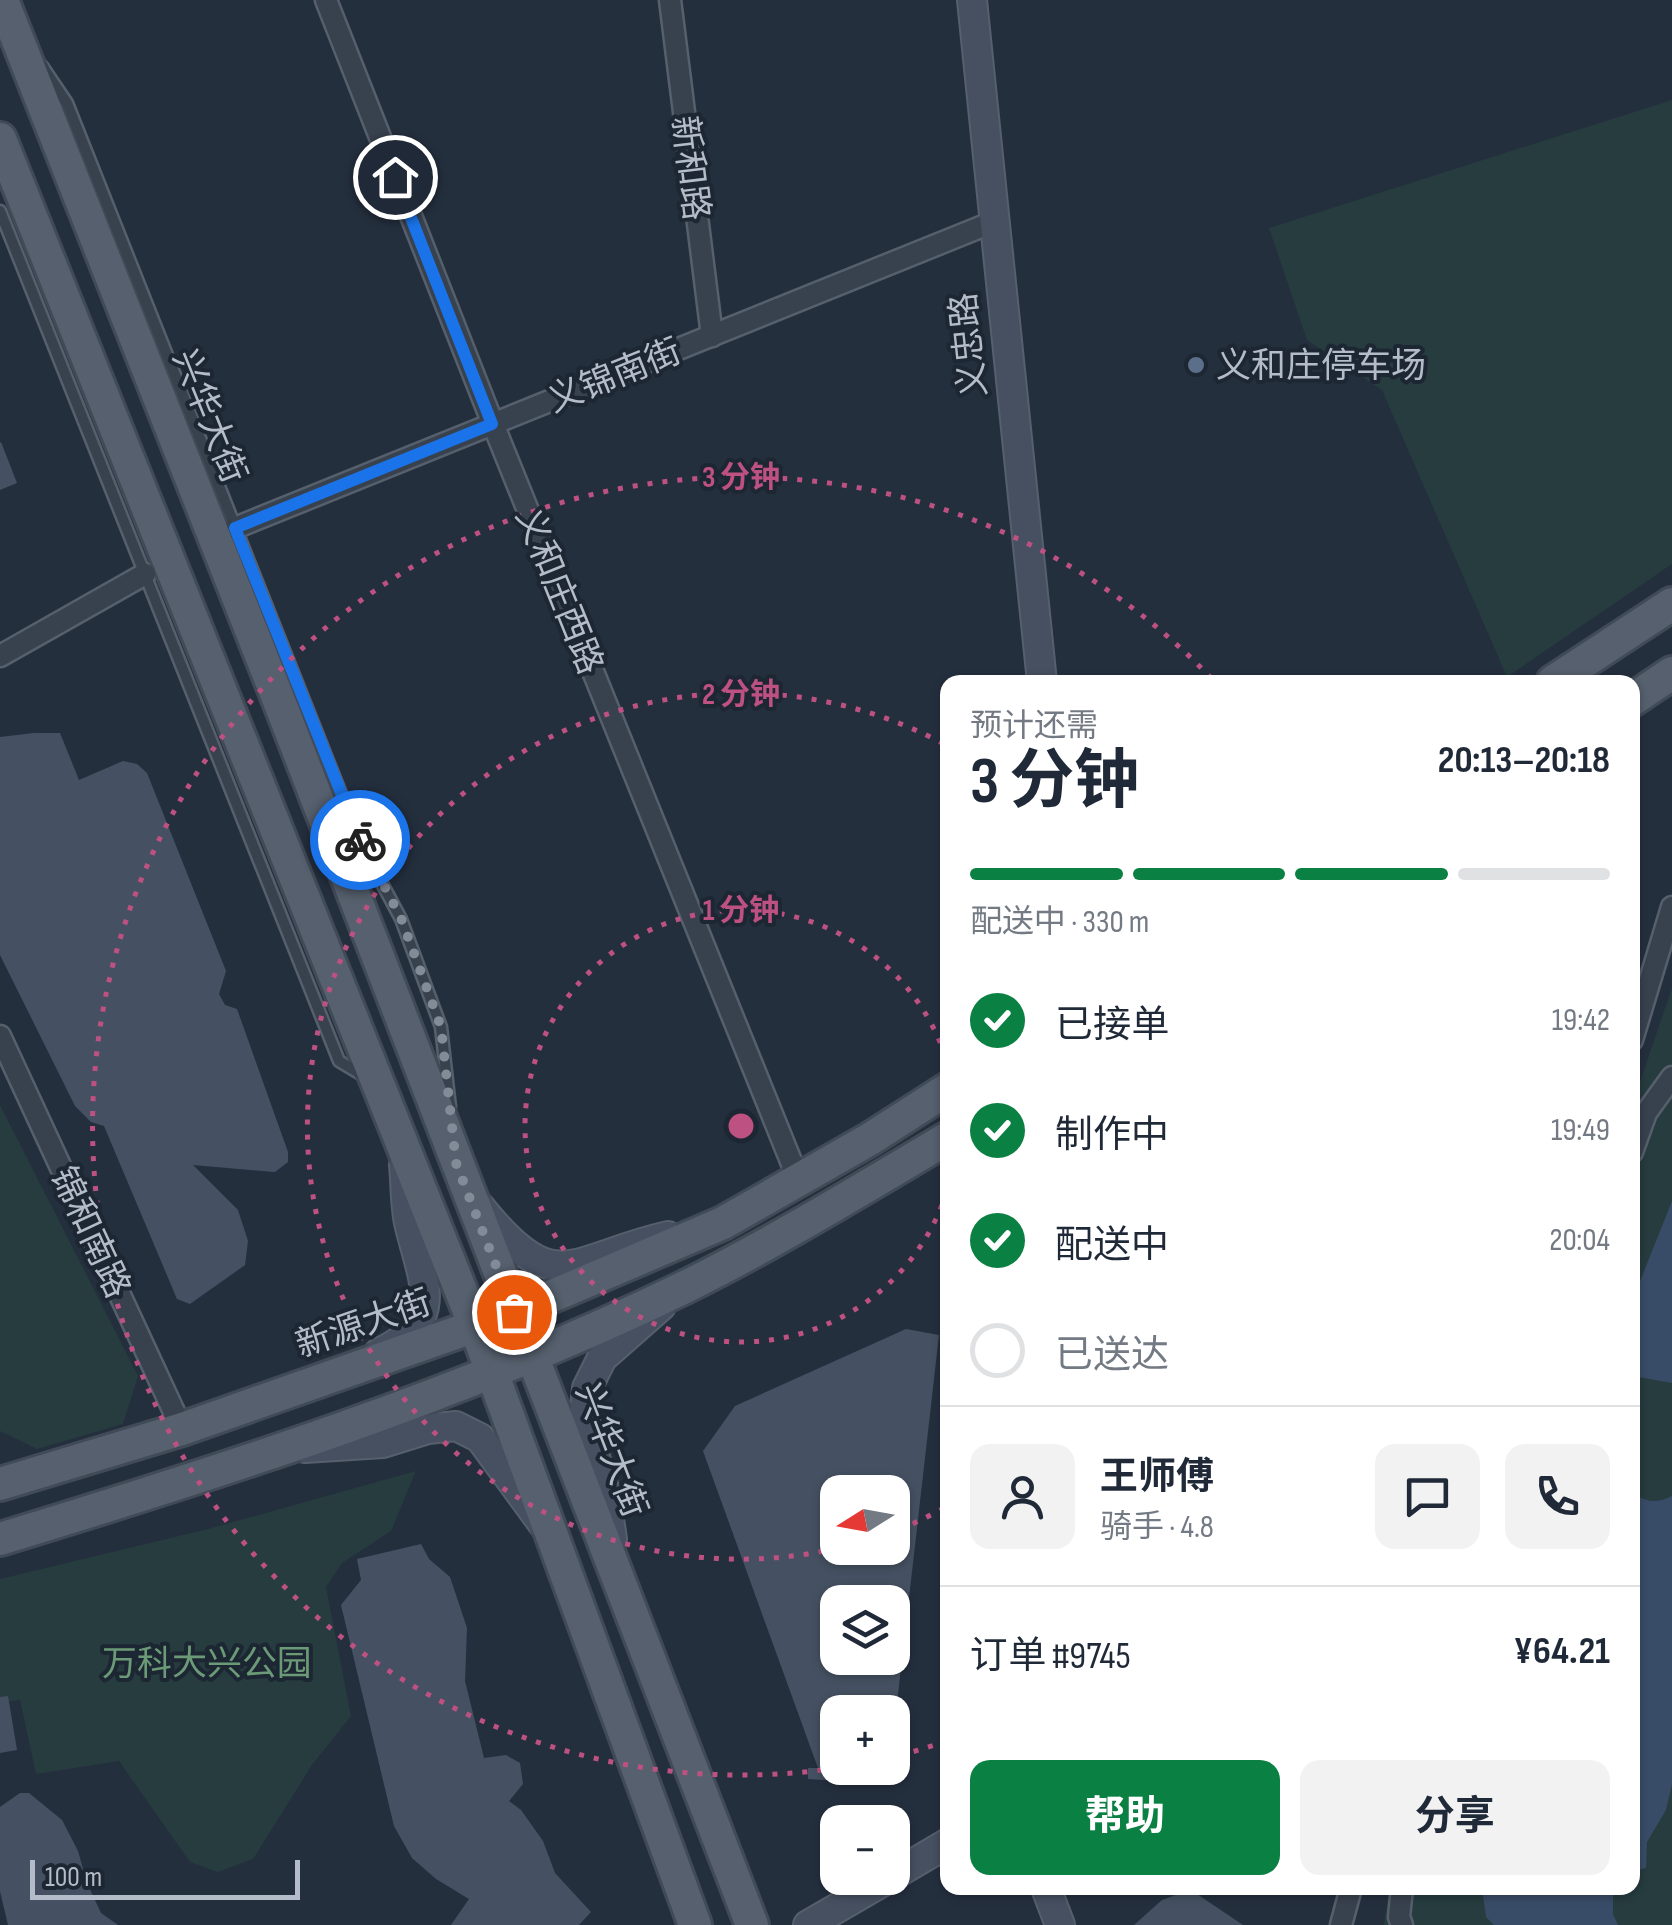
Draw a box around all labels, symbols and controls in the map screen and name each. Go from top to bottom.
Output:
street label: 新和路 [662,113,717,223]
pin [353,135,438,220]
icon: home [368,150,423,205]
street label: 义忠路 [943,290,996,399]
street label: 义锦南街 [542,330,688,423]
street label: 兴华大街 [162,344,255,490]
place label: 义和庄停车场 [1216,345,1426,388]
marker: 义和庄停车场 [1185,354,1207,376]
text: 3 分钟 [702,460,780,496]
street label: 义和庄西路 [506,502,611,681]
text: 2 分钟 [702,677,780,713]
text: 预计还需 [970,707,1098,746]
text: 20:13–20:18 [1438,738,1610,783]
text: 3 分钟 [970,744,1139,822]
courier [310,790,410,890]
icon: bike [333,813,388,868]
text: 1 分钟 [703,893,779,929]
text: 配送中 · 330 m [970,903,1149,942]
icon: check [970,993,1025,1048]
text: 19:42 [1552,1001,1610,1040]
text: 已接单 [1055,1003,1169,1048]
icon: check [970,1103,1025,1158]
centre of rings [723,1108,759,1144]
text: 19:49 [1551,1111,1610,1150]
text: 制作中 [1055,1113,1169,1158]
street label: 锦和南路 [41,1160,139,1305]
icon: check [970,1213,1025,1268]
text: 20:04 [1549,1221,1610,1260]
text: 配送中 [1055,1223,1169,1268]
pin [472,1270,557,1355]
street label: 新源大街 [290,1281,437,1368]
icon: bag [487,1285,542,1340]
text: 已送达 [1055,1333,1169,1378]
street label: 兴华大街 [565,1377,656,1524]
button: person [970,1444,1075,1549]
button: chat [1375,1444,1480,1549]
button: phone [1505,1444,1610,1549]
text: 王师傅 [1100,1455,1214,1500]
north arrow [820,1475,910,1565]
map controls [820,1475,910,1895]
text: 骑手 · 4.8 [1100,1508,1214,1547]
button: layers [820,1585,910,1675]
text: ¥64.21 [1514,1629,1610,1674]
text: 订单 #9745 [970,1634,1131,1679]
park label: 万科大兴公园 [102,1643,312,1686]
button: + [820,1695,910,1785]
button: 帮助 [970,1760,1280,1875]
button: 分享 [1300,1760,1610,1875]
button: − [820,1805,910,1895]
scale bar [30,1855,300,1900]
text: 100 m [45,1861,102,1894]

